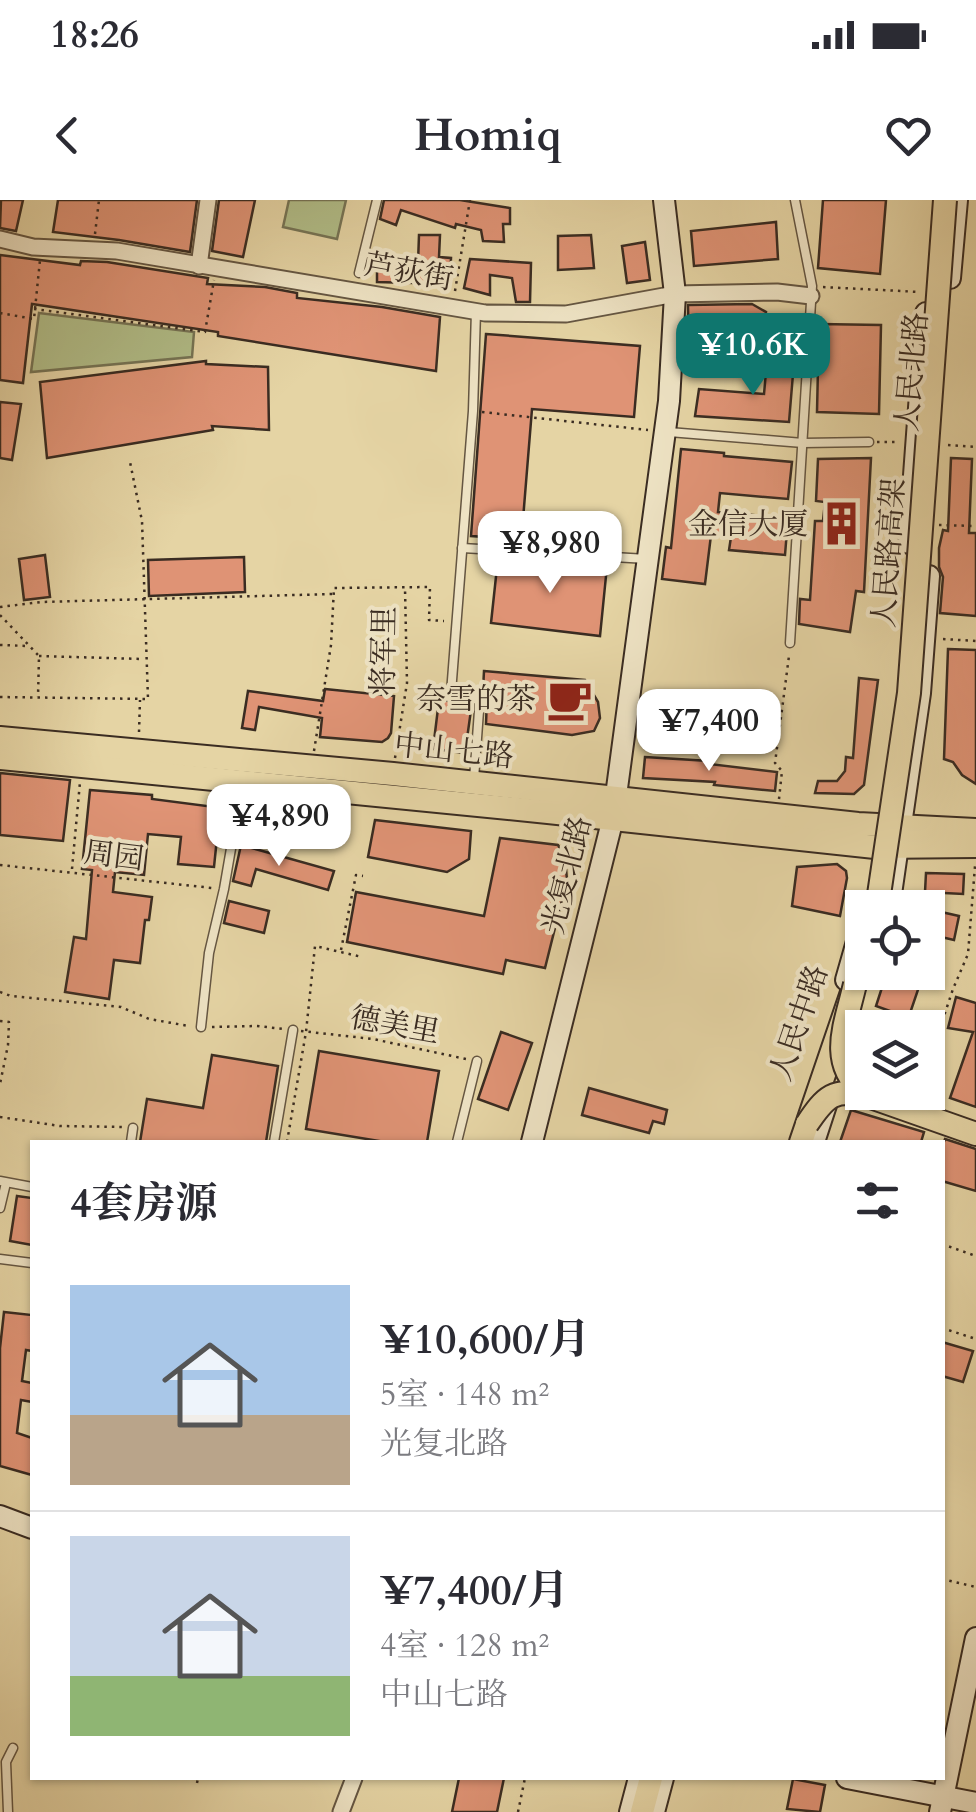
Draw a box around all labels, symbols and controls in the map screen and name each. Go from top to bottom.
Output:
text: 18:26 [50,9,139,61]
text: Homiq [414,105,562,166]
icon: back [40,108,95,163]
icon: heart [881,108,936,163]
street label: 芦荻街 [361,244,457,300]
street label: 人民北路 [886,310,938,434]
pin: ¥10.6K [672,313,834,398]
text: ¥10.6K [698,323,808,367]
street label: 人民路高架 [863,477,915,629]
building icon: 金信大厦 [817,500,865,548]
place label: 金信大厦 [688,504,808,545]
pin: ¥8,980 [469,511,631,596]
text: ¥8,980 [500,521,600,565]
street label: 将军里 [363,606,405,696]
cafe icon: 奈雪的茶 [545,675,593,723]
place label: 奈雪的茶 [416,679,536,720]
pin: ¥7,400 [628,689,790,774]
text: ¥7,400 [659,699,759,743]
street label: 中山七路 [392,724,516,778]
pin: ¥4,890 [198,784,360,869]
text: ¥4,890 [229,794,329,838]
street label: 光复北路 [533,812,601,938]
street label: 周园 [82,832,146,880]
map controls [845,890,945,1110]
button: locate [845,890,945,990]
street label: 人民中路 [760,960,838,1086]
street label: 德美里 [347,997,443,1053]
button: layers [845,1010,945,1110]
icon: filters [850,1173,905,1228]
text: 4套房源 [70,1175,218,1232]
text: ¥10,600/月 [380,1311,590,1368]
icon: home [150,1325,270,1445]
text: 5室 · 148 m² [380,1373,549,1417]
text: 光复北路 [380,1422,508,1466]
text: ¥7,400/月 [380,1562,569,1619]
icon: home [150,1576,270,1696]
text: 4室 · 128 m² [380,1624,549,1668]
text: 中山七路 [380,1673,508,1717]

